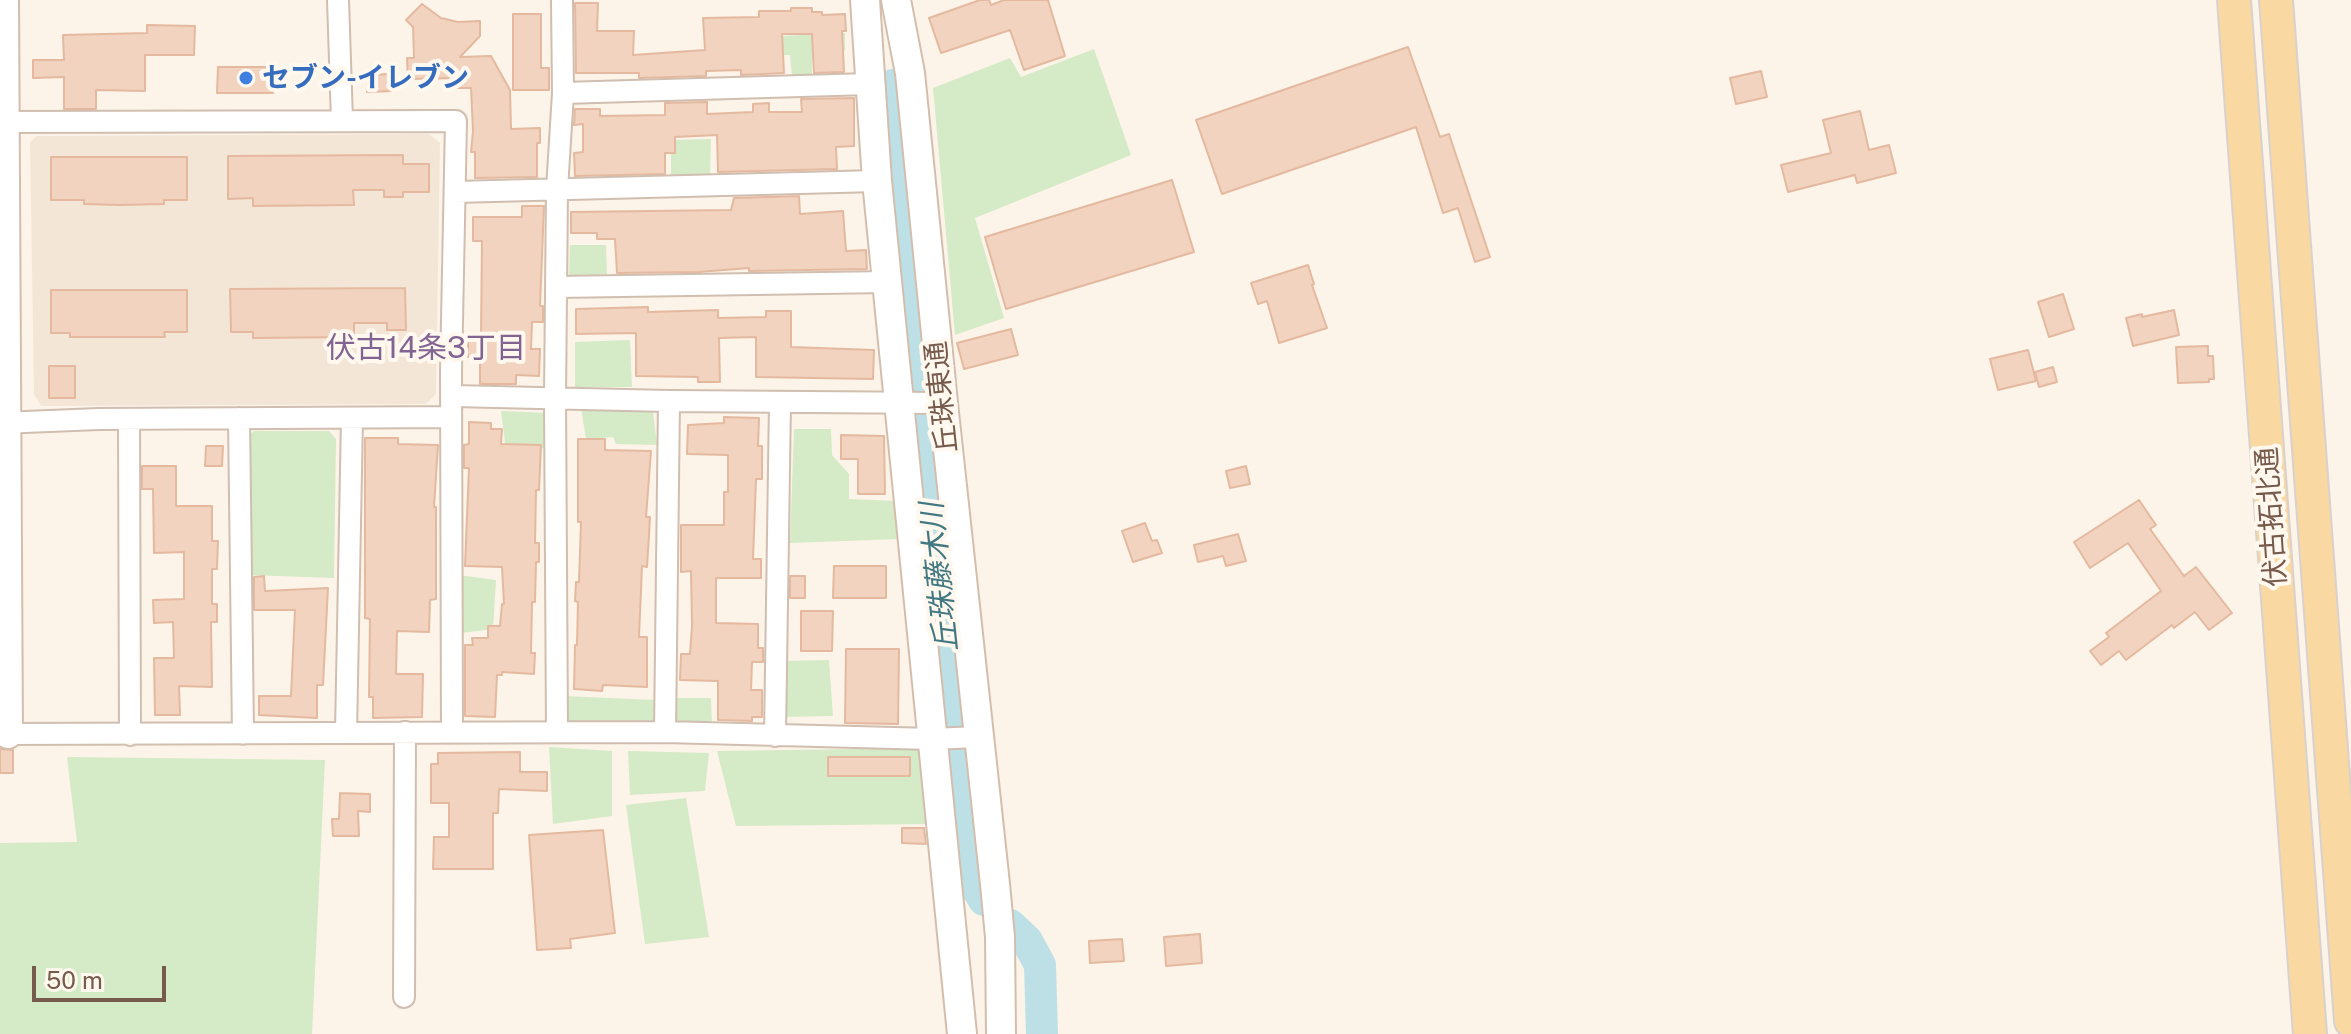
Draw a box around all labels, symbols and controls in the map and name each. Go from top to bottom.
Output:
place label: セブン-イレブン [262,61,469,95]
marker: セブン-イレブン [237,69,255,87]
district label: 伏古14条3丁目 [326,331,526,367]
street label: 丘珠東通 [919,340,965,454]
street label: 伏古拓北通 [2250,446,2294,588]
water label: 丘珠藤木川 [914,501,966,653]
scale bar [36,950,170,1000]
text: 50 m [46,966,103,994]

